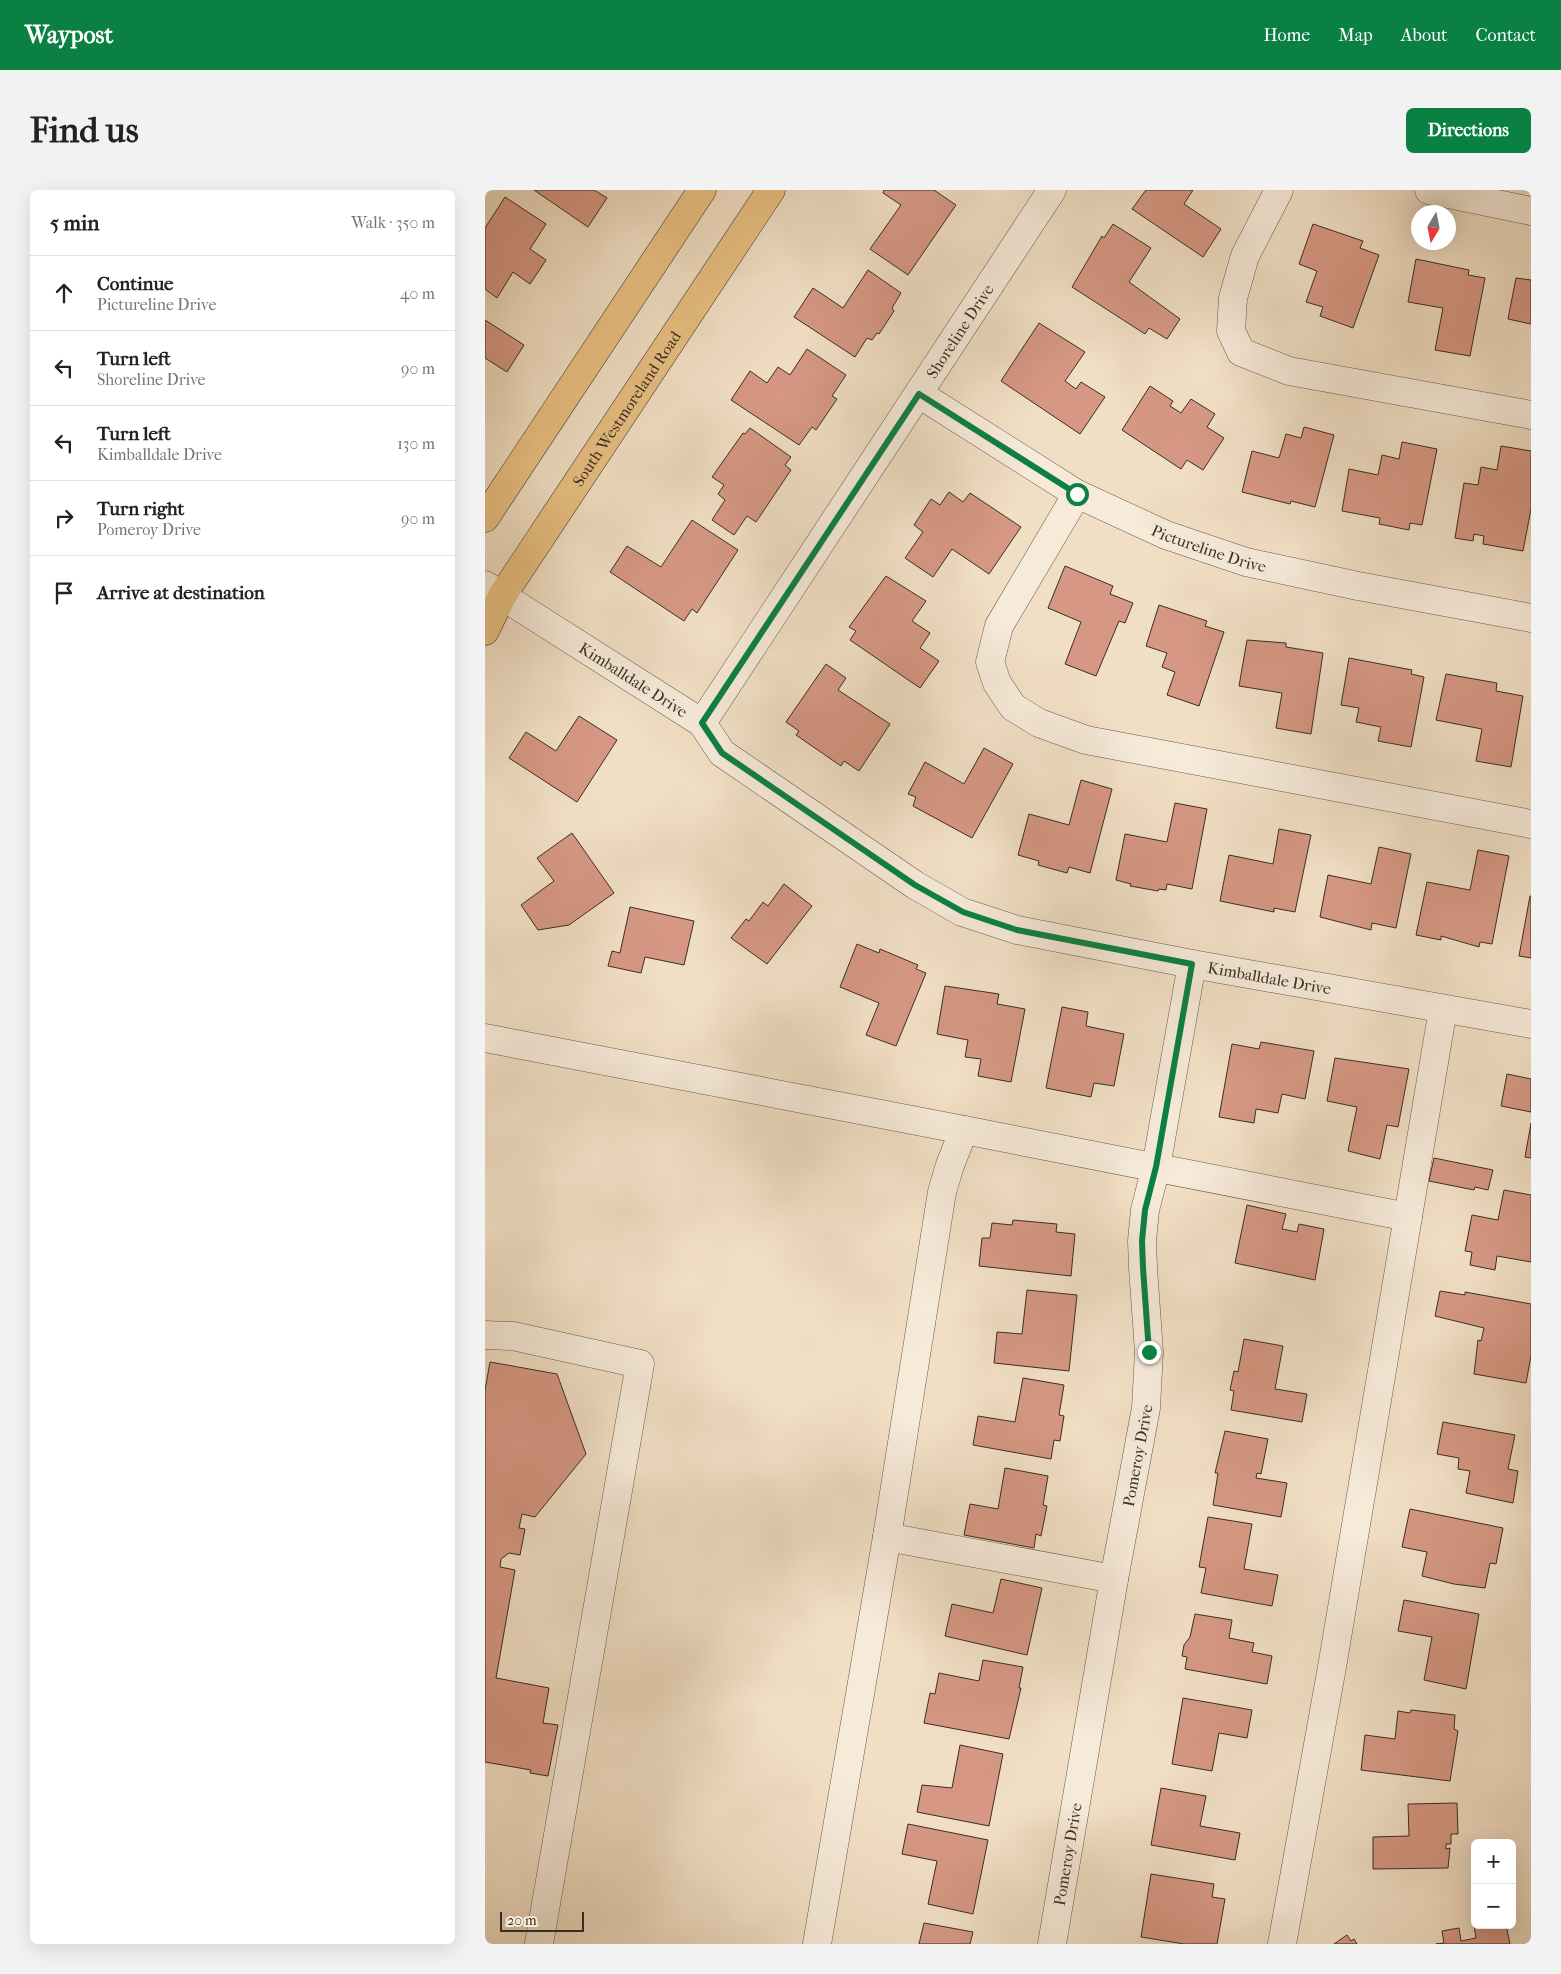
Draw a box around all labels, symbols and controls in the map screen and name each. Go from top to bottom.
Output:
text: Waypost [25,21,113,49]
text: Home [1263,25,1310,46]
text: Map [1338,25,1373,46]
text: About [1401,25,1447,46]
text: Contact [1475,25,1536,46]
button: Directions [1406,108,1531,153]
text: Find us [30,110,139,151]
north arrow [1411,205,1456,250]
text: 5 min [50,211,99,235]
text: Walk · 350 m [351,213,435,232]
text: Continue [97,273,173,295]
icon: ahead [50,279,78,307]
street label: Shoreline Drive [922,280,997,382]
text: 40 m [400,284,435,303]
text: Pictureline Drive [97,295,216,314]
street label: South Westmoreland Road [568,327,685,490]
text: Turn left [97,348,171,370]
icon: left [50,354,78,382]
text: 90 m [401,359,435,378]
text: Shoreline Drive [97,370,206,389]
text: Turn left [97,423,171,445]
icon: left [50,429,78,457]
text: 130 m [397,434,435,453]
text: Kimballdale Drive [97,445,222,464]
route start [1066,483,1089,506]
text: Turn right [97,498,184,520]
icon: right [50,504,78,532]
text: 90 m [401,509,435,528]
text: Pomeroy Drive [97,520,201,539]
street label: Pictureline Drive [1149,520,1268,576]
icon: arrive [50,579,78,607]
text: Arrive at destination [97,582,265,604]
street label: Kimballdale Drive [576,638,691,721]
street label: Kimballdale Drive [1206,957,1333,998]
route end [1138,1341,1161,1364]
street label: Pomeroy Drive [1118,1402,1156,1508]
street label: Pomeroy Drive [1049,1801,1085,1907]
map controls [1471,1839,1516,1929]
button: + [1471,1839,1516,1884]
button: − [1471,1884,1516,1929]
scale bar [500,1909,584,1932]
text: 20 m [507,1912,537,1929]

